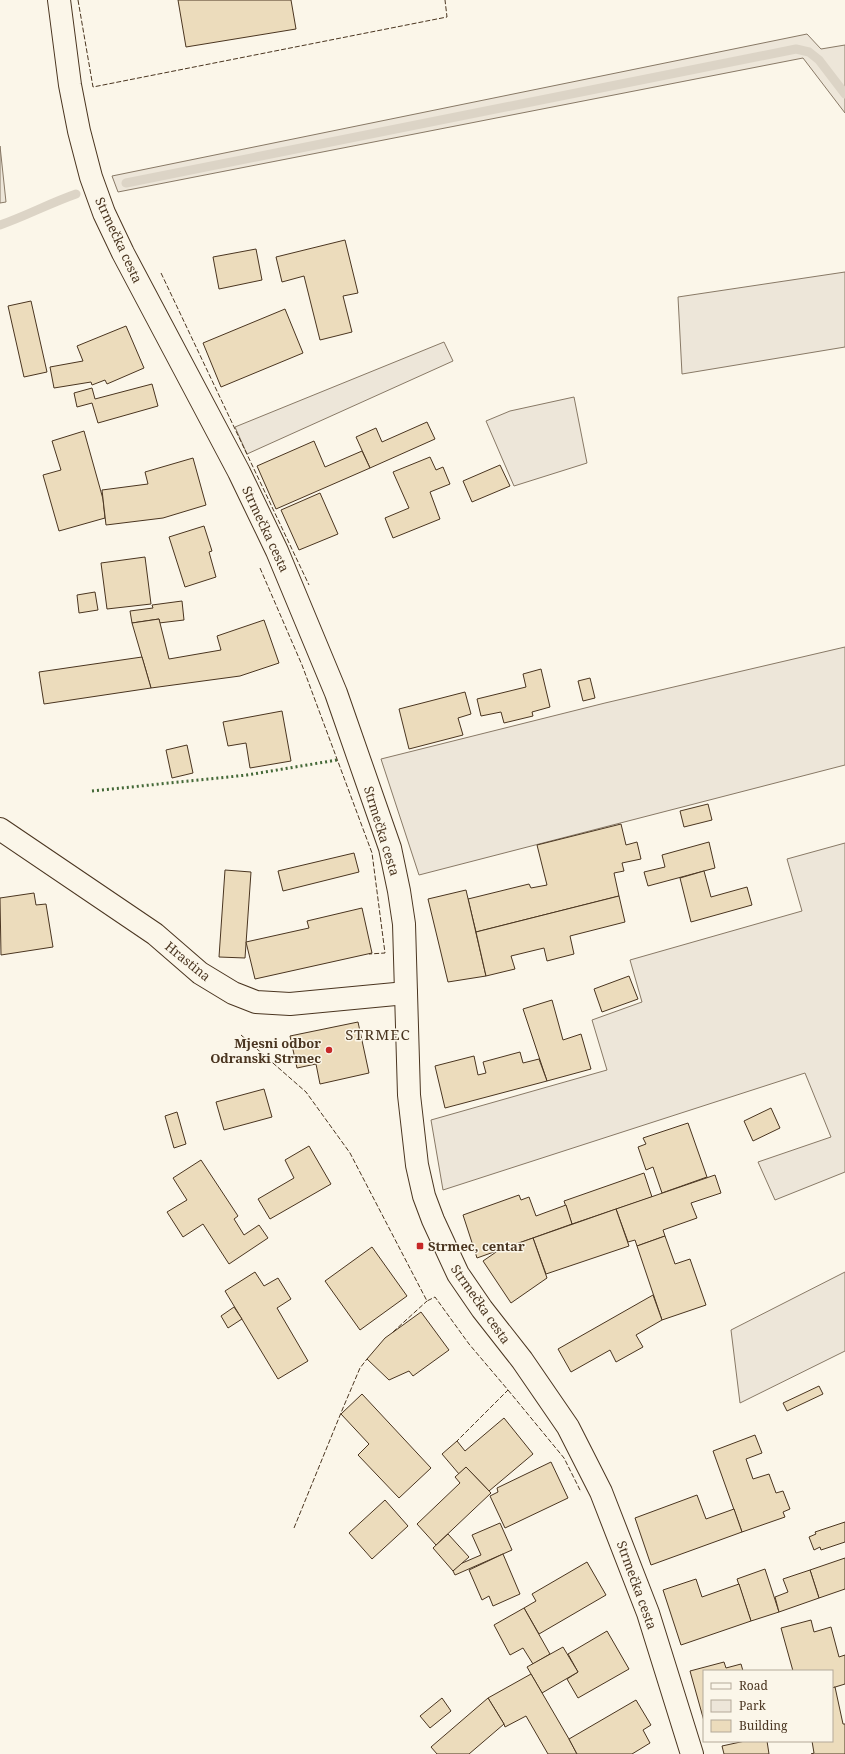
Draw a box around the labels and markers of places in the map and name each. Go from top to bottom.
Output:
place label: Mjesni odbor Odranski Strmec [210,1034,321,1067]
marker: Mjesni odbor Odranski Strmec [324,1045,334,1055]
place label: Strmec, centar [428,1237,525,1255]
marker: Strmec, centar [415,1241,425,1251]

